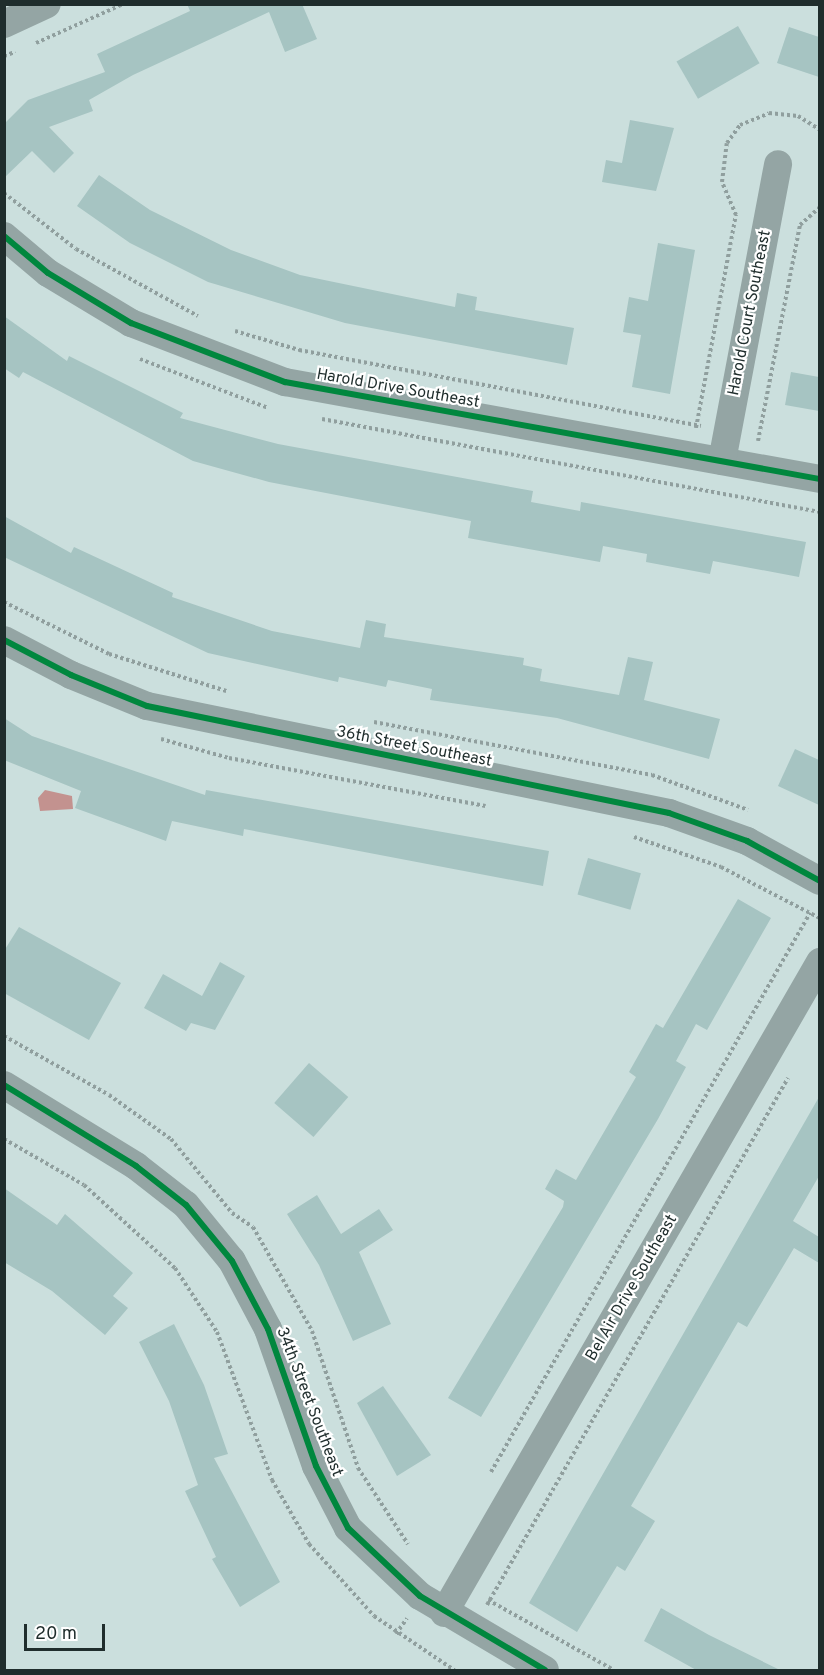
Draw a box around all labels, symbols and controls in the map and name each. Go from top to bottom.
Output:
street label: Harold Court Southeast [725,229,775,397]
street label: Harold Drive Southeast [315,365,481,413]
street label: 36th Street Southeast [335,722,493,772]
street label: Bel Air Drive Southeast [582,1211,682,1365]
street label: 34th Street Southeast [272,1325,346,1479]
scale bar [27,1612,108,1650]
text: 20 m [35,1623,77,1646]

